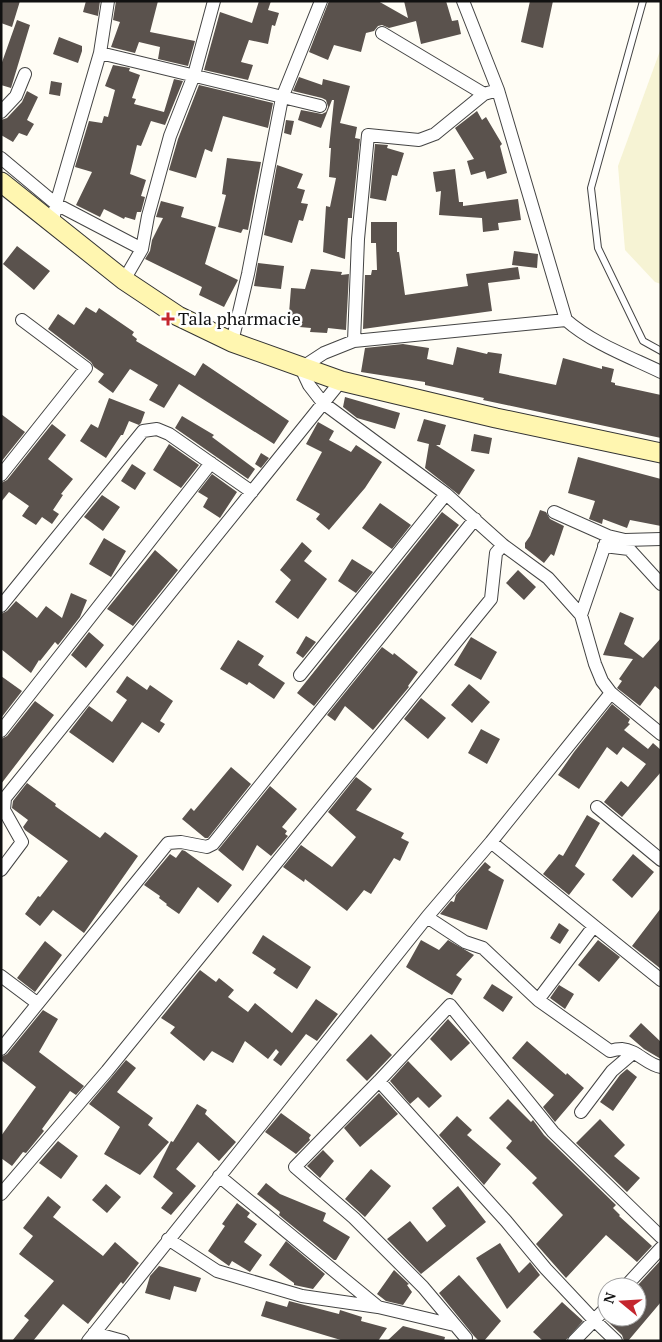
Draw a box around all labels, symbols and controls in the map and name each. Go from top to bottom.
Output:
place label: Tala pharmacie [178,306,301,330]
marker: Tala pharmacie [162,313,174,325]
north arrow [597,1277,647,1327]
text: N [598,1289,620,1306]

